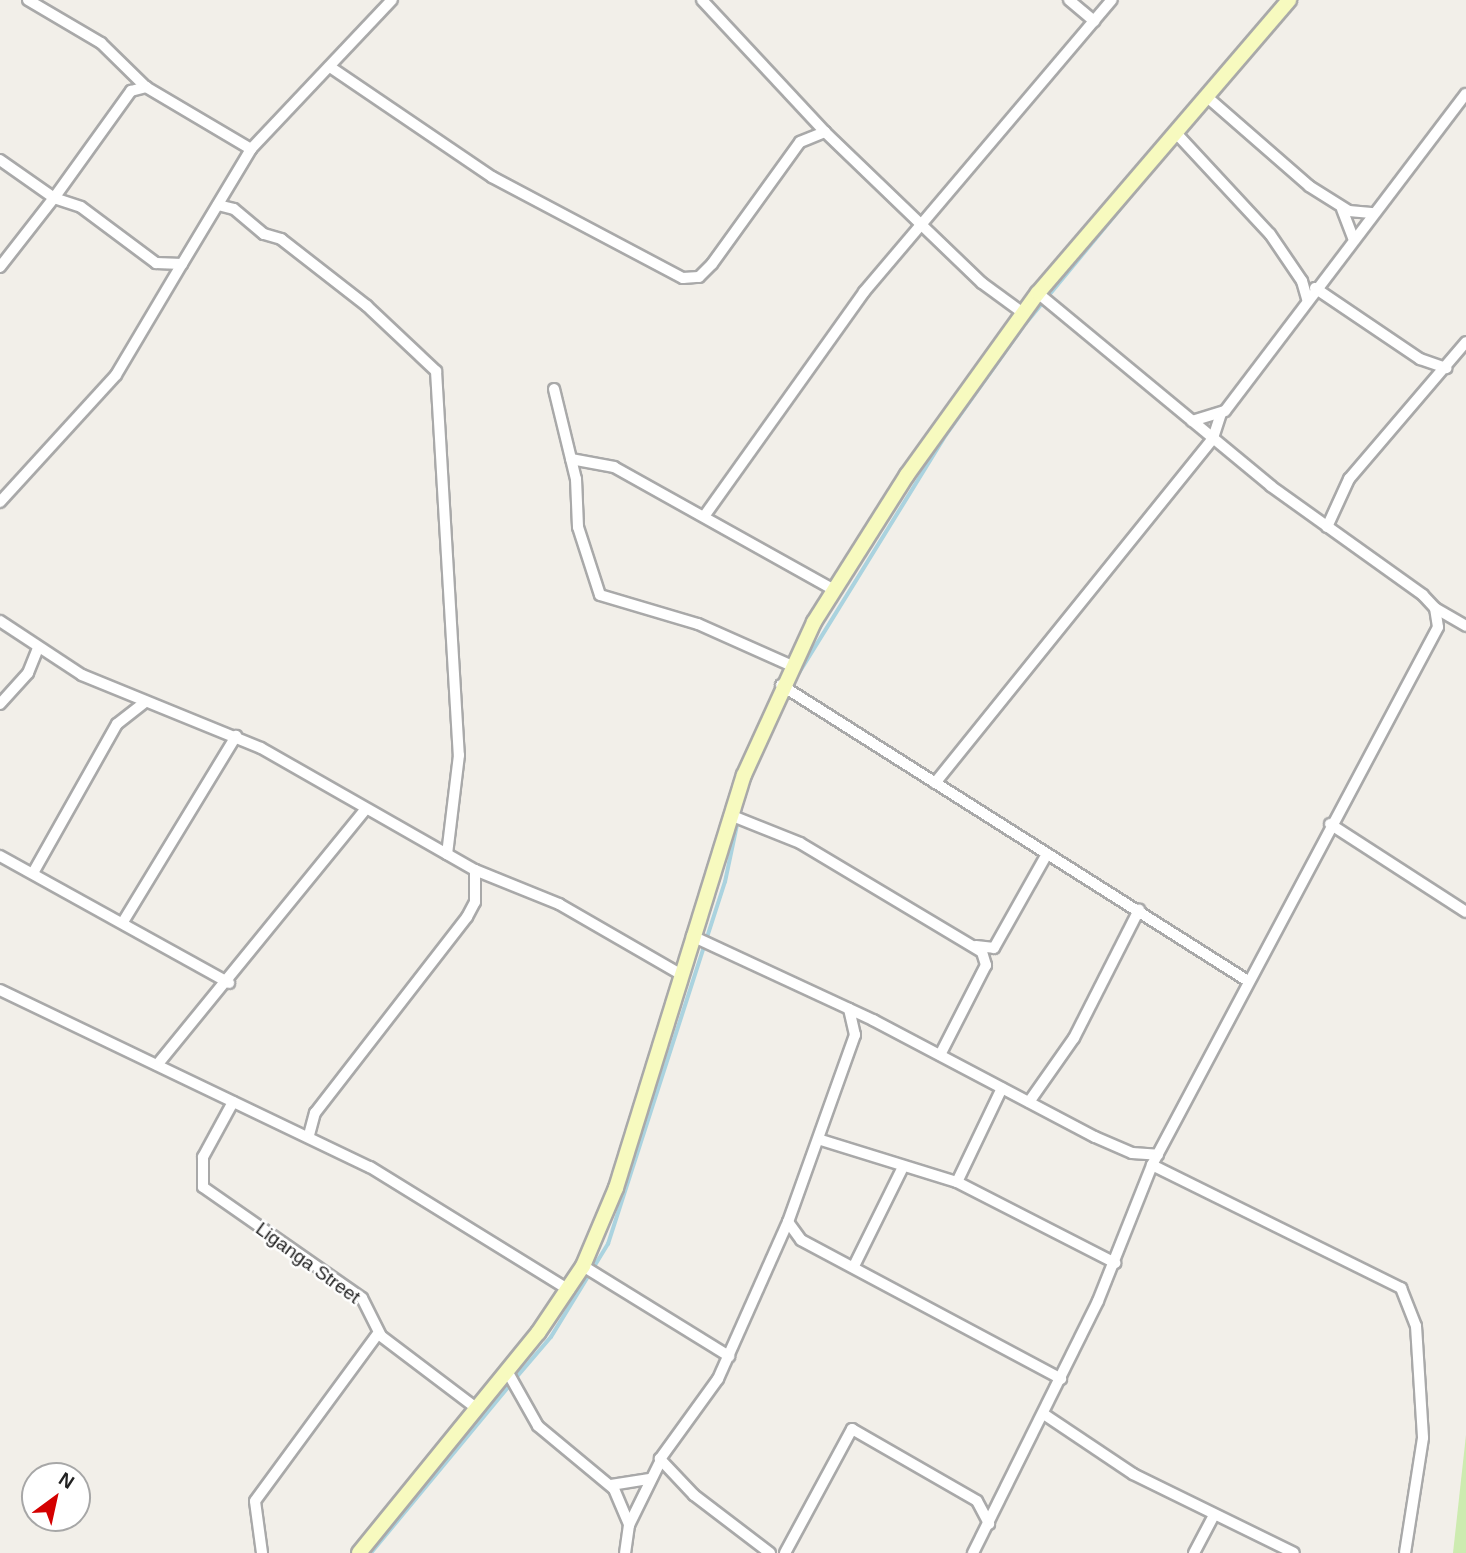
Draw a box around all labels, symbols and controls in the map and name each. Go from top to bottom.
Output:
street label: Liganga Street [251,1217,365,1309]
north arrow [21,1462,91,1532]
text: N [55,1468,78,1493]

